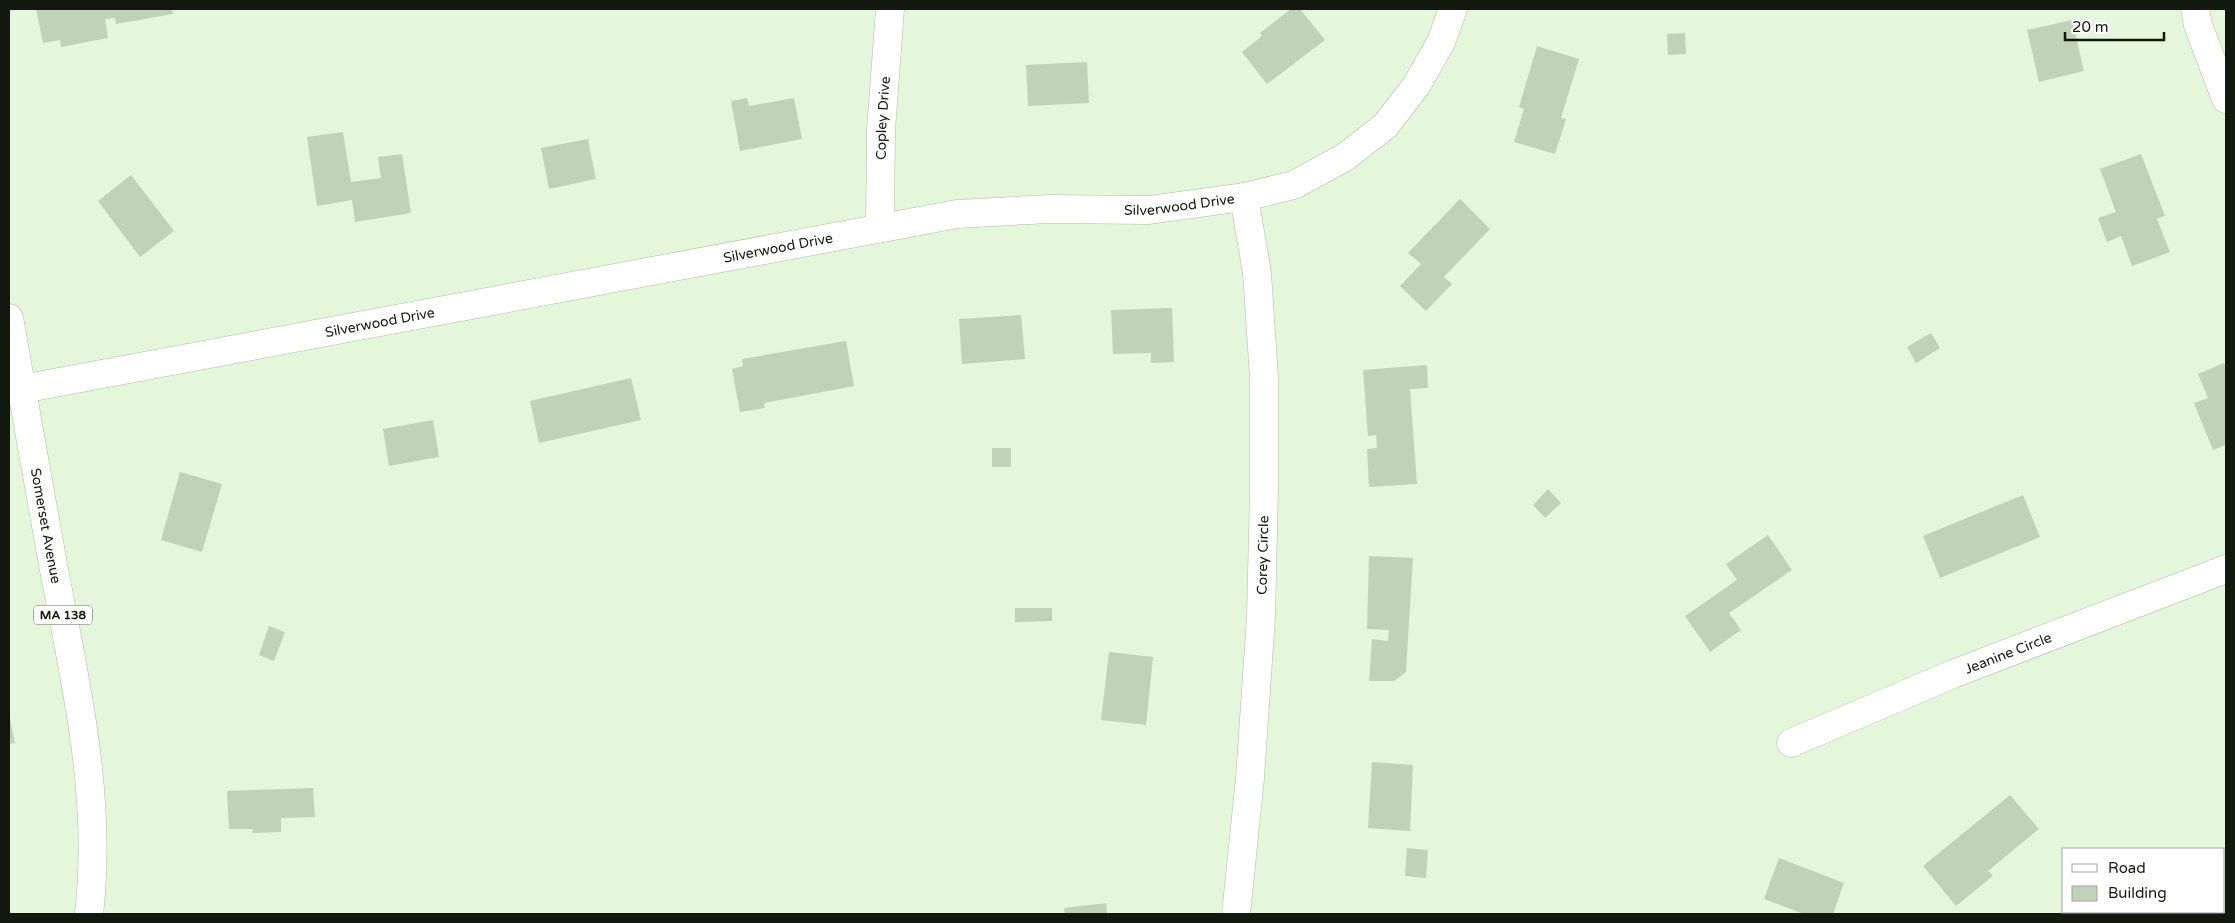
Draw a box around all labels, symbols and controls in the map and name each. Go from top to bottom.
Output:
scale bar [2065,10,2164,42]
text: 20 m [2072,18,2109,36]
street label: Copley Drive [872,75,893,160]
street label: Silverwood Drive [1124,190,1236,219]
street label: Silverwood Drive [722,229,834,266]
street label: Silverwood Drive [324,303,436,341]
street label: Somerset Avenue [27,467,65,585]
street label: Corey Circle [1253,515,1272,595]
road number: MA 138 [34,606,92,624]
street label: Jeanine Circle [1962,628,2054,677]
legend [2062,848,2225,913]
text: Road [2108,859,2146,877]
text: Building [2108,884,2167,902]

